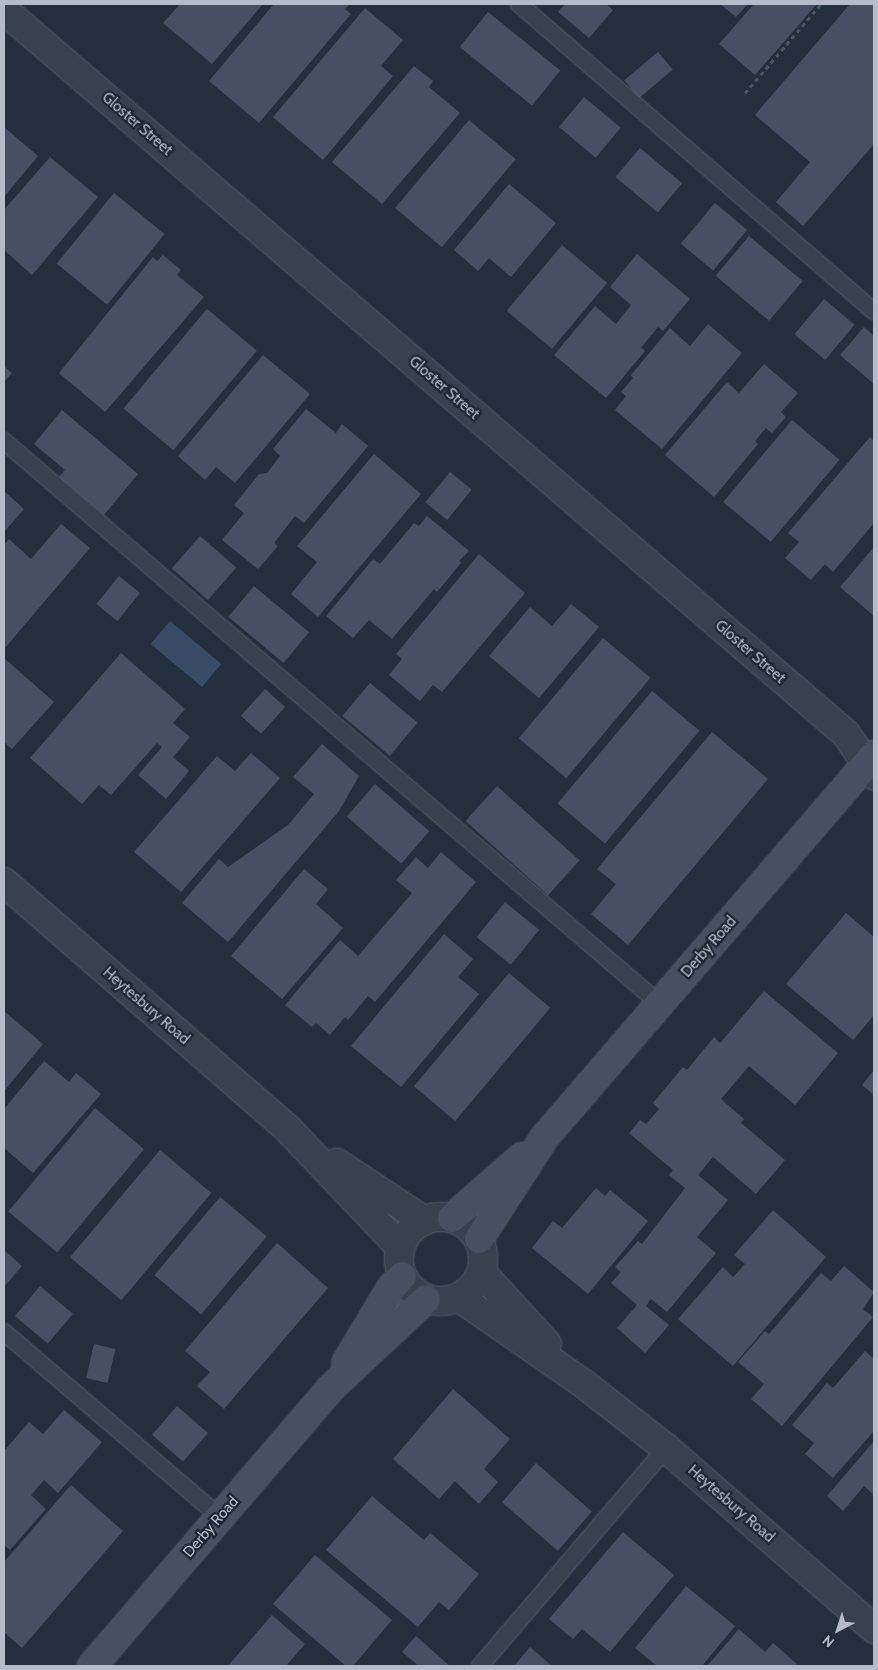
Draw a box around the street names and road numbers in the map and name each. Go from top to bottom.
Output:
street label: Gloster Street [98,89,176,159]
street label: Gloster Street [405,353,483,423]
street label: Gloster Street [711,617,789,687]
street label: Derby Road [678,913,740,981]
street label: Heytesbury Road [99,963,193,1049]
street label: Heytesbury Road [684,1461,778,1547]
street label: Derby Road [180,1493,242,1561]

